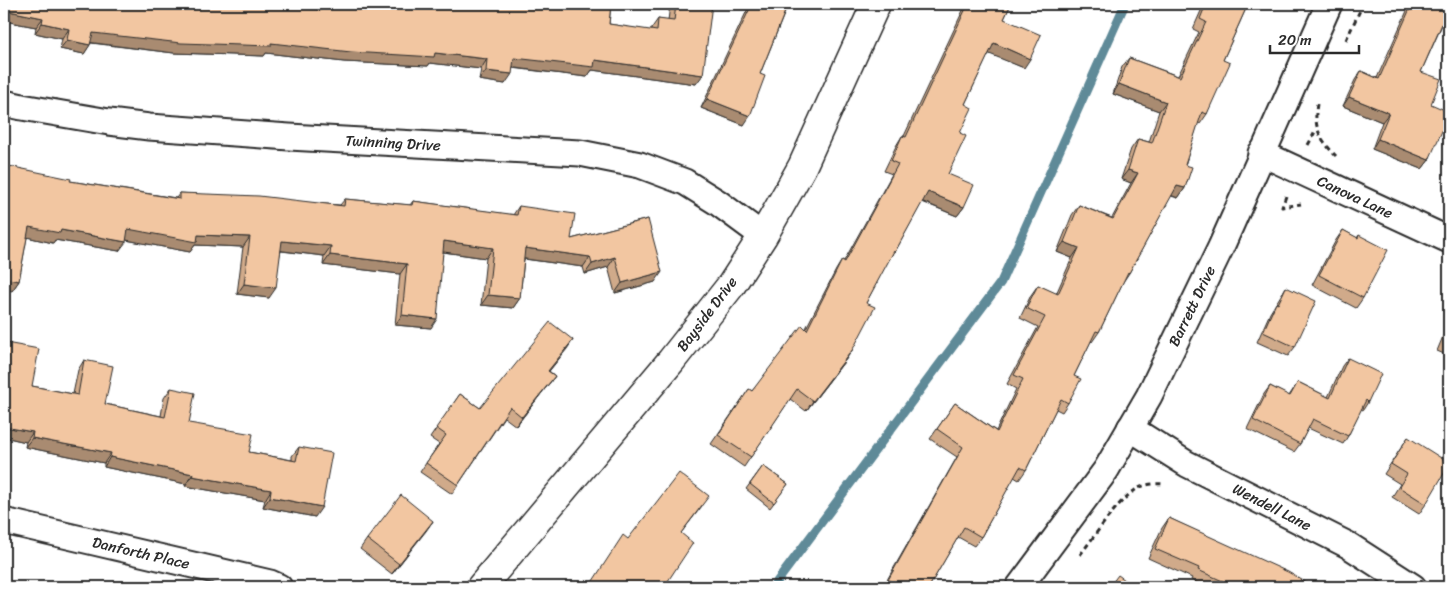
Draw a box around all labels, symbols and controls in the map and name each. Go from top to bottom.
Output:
scale bar [1270,22,1359,54]
text: 20 m [1278,27,1312,53]
street label: Twinning Drive [345,128,442,158]
street label: Canova Lane [1313,168,1398,226]
street label: Barrett Drive [1161,261,1223,351]
street label: Bayside Drive [670,270,744,357]
street label: Wendell Lane [1228,476,1316,538]
street label: Danforth Place [90,529,193,577]

